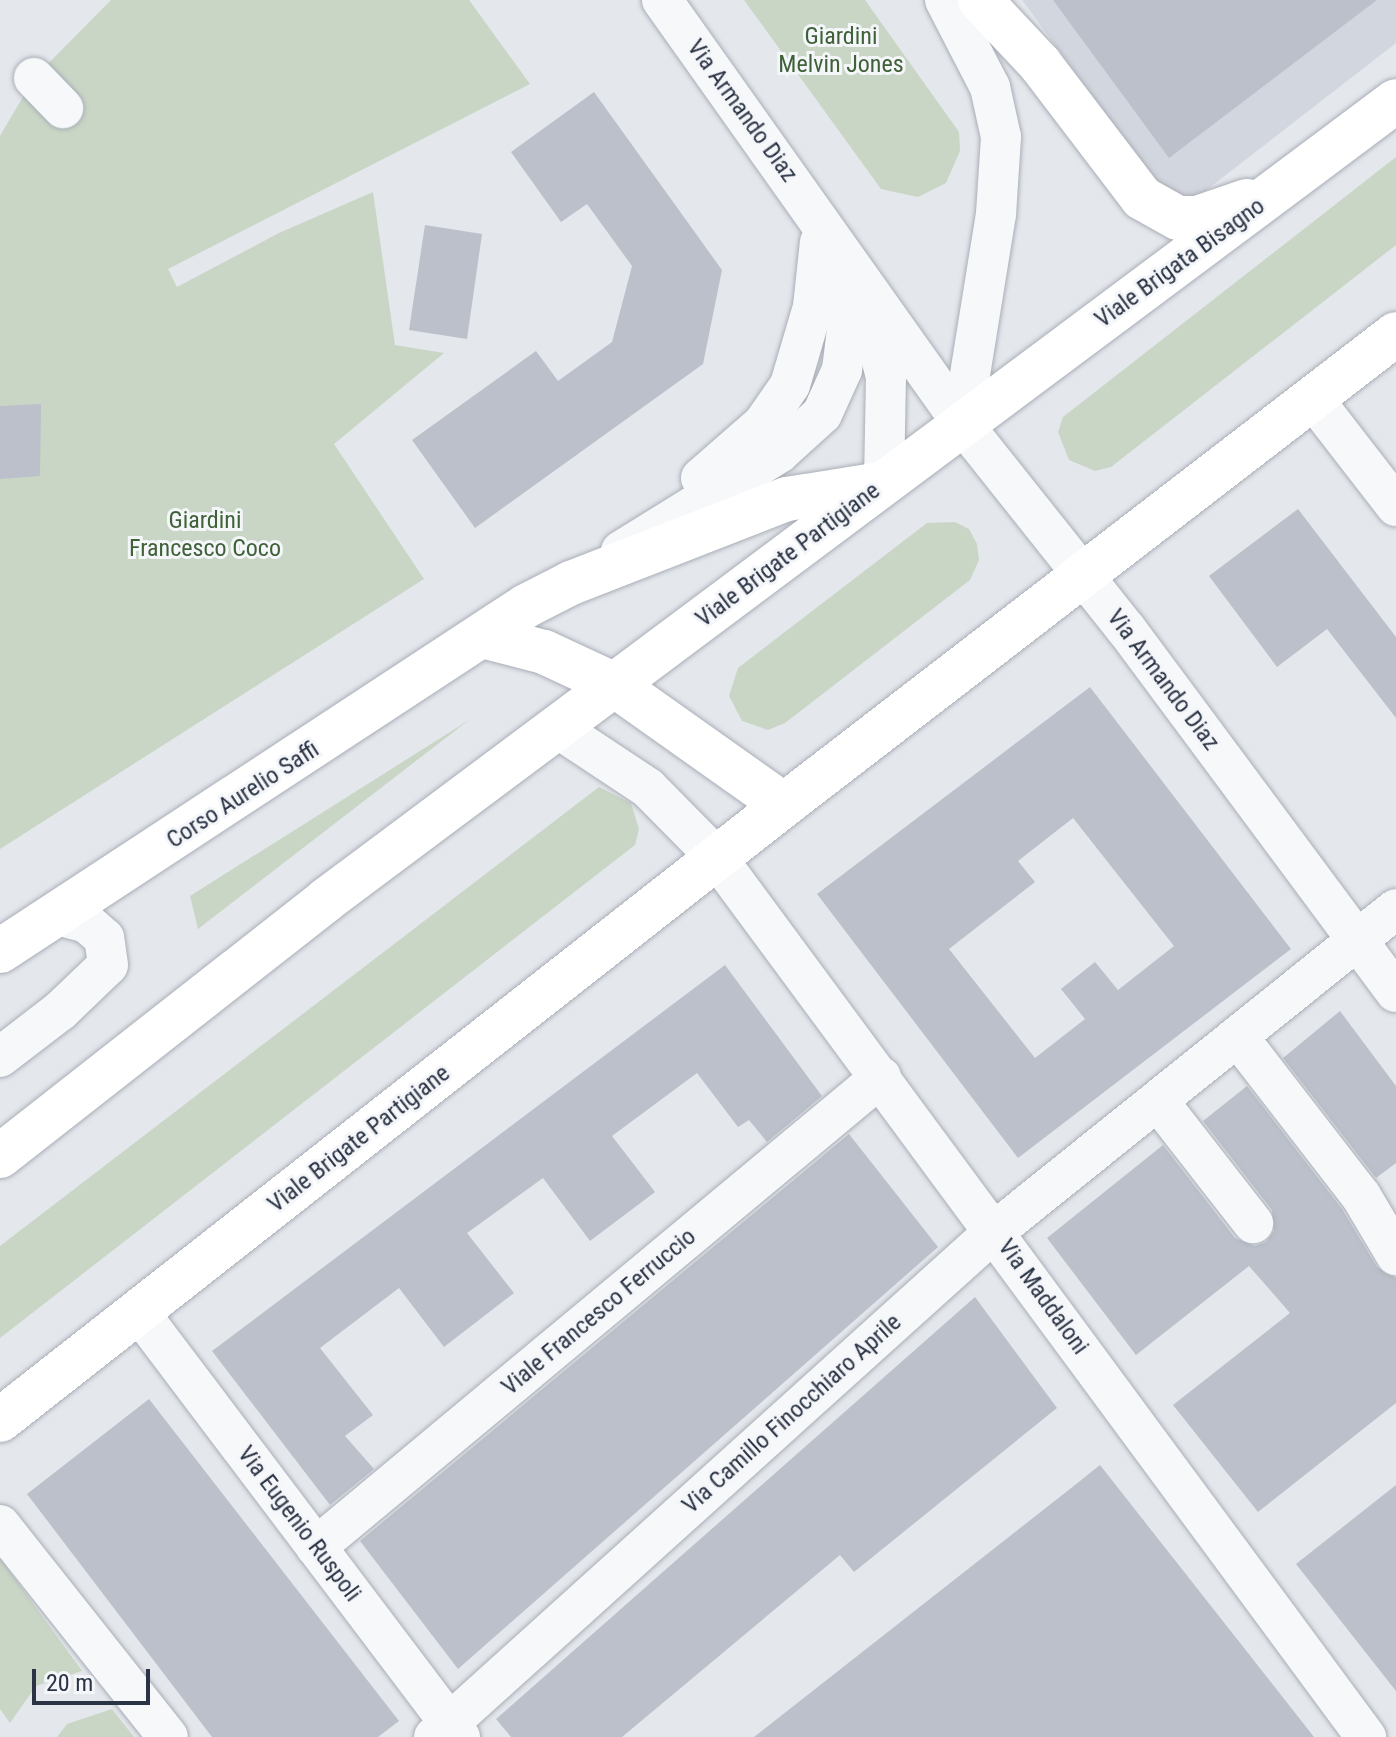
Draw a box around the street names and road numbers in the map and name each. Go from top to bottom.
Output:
street label: Via Armando Diaz [681,34,803,188]
street label: Viale Brigata Bisagno [1090,192,1270,334]
street label: Viale Brigate Partigiane [690,476,886,634]
street label: Via Armando Diaz [1101,604,1225,756]
street label: Corso Aurelio Saffi [162,735,324,855]
street label: Viale Brigate Partigiane [262,1059,456,1219]
street label: Viale Francesco Ferruccio [496,1222,702,1402]
street label: Via Maddaloni [992,1234,1094,1360]
street label: Via Camillo Finocchiaro Aprile [677,1308,907,1520]
street label: Via Eugenio Ruspoli [231,1441,367,1607]

